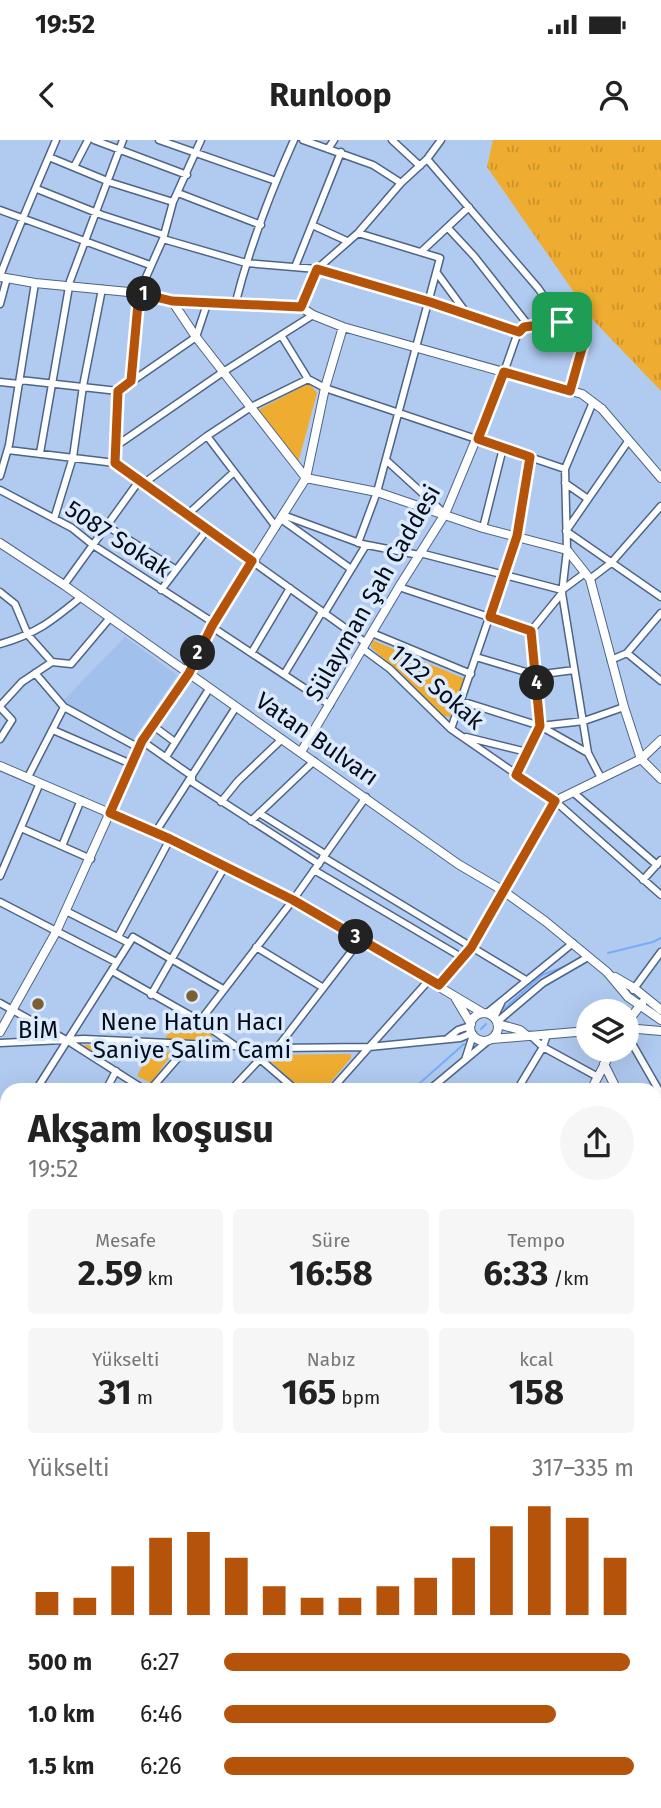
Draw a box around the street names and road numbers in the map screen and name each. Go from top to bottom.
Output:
street label: Sülayman Şah Caddesi [300,480,446,706]
street label: 5087 Sokak [60,495,176,584]
street label: 1122 Sokak [384,639,490,736]
street label: Vatan Bulvarı [250,686,384,792]

